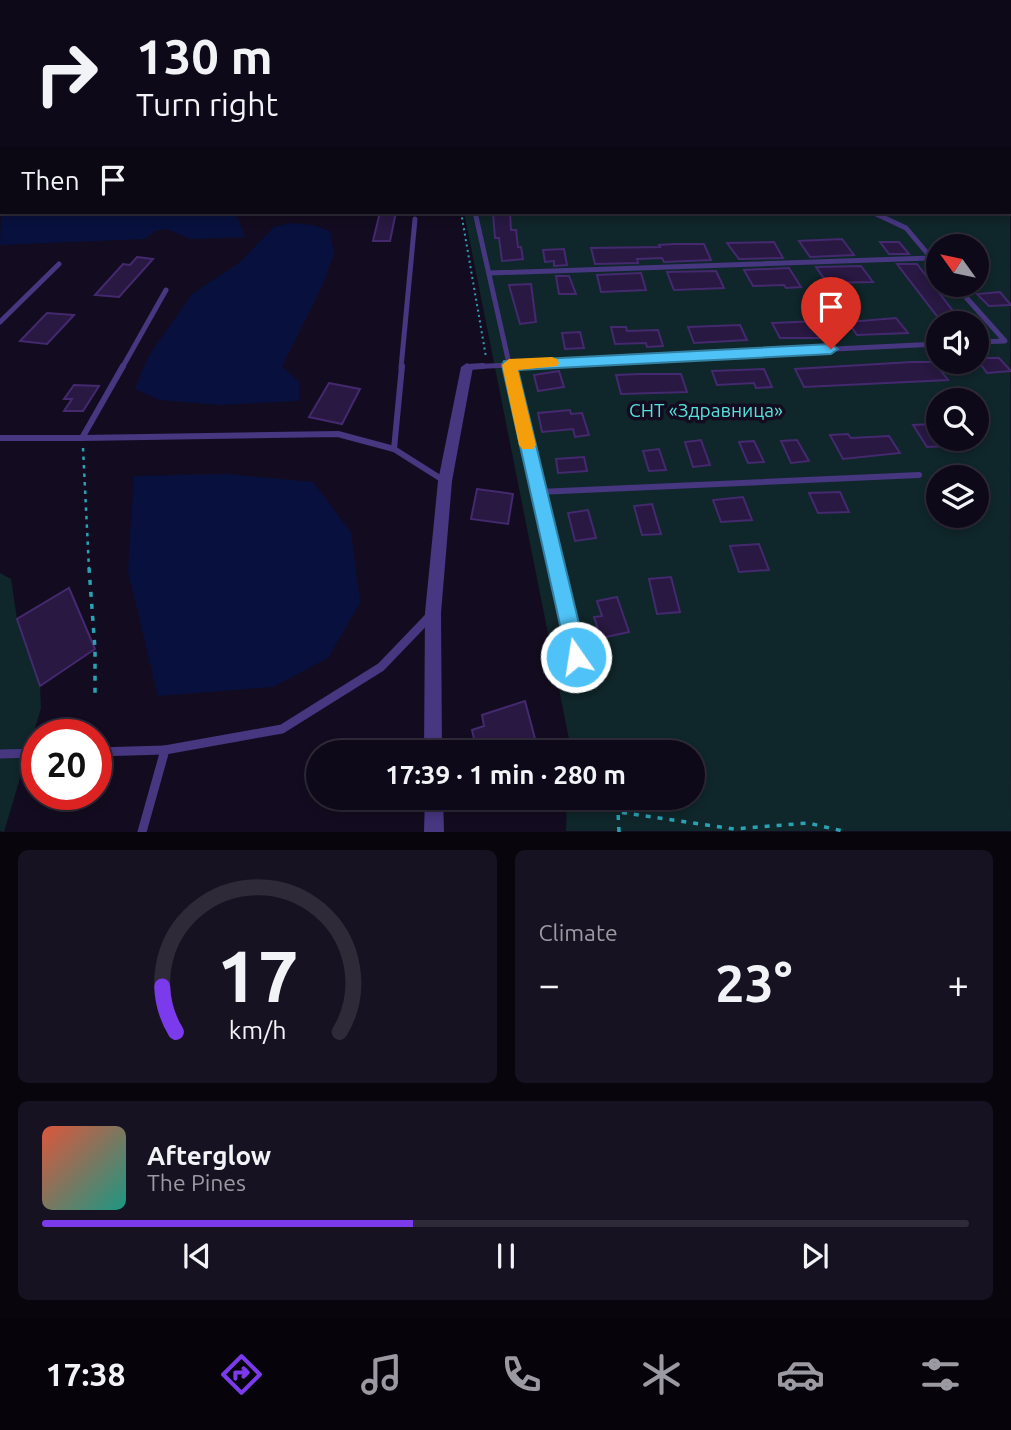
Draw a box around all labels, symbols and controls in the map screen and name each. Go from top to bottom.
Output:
icon: right [21,28,112,119]
text: 130 m [136,28,273,83]
text: Turn right [136,86,278,122]
icon: arrive [94,161,132,199]
text: Then [21,166,80,195]
north arrow [926,234,989,298]
map controls [926,234,989,528]
pin [801,277,861,349]
icon: arrive [812,288,850,326]
button: sound [926,311,989,374]
button: search [926,388,989,451]
park label: СНТ «Здравница» [629,399,783,421]
button: layers [926,465,989,528]
position arrow [539,620,613,694]
speed limit sign: 20 [21,719,112,810]
text: 17:39 · 1 min · 280 m [385,760,626,789]
text: Climate [539,920,618,945]
text: 17 [216,935,298,1017]
text: 23° [715,954,792,1012]
text: − [539,963,560,1005]
text: + [948,963,969,1005]
text: km/h [228,1016,286,1044]
text: Afterglow [147,1141,271,1170]
text: The Pines [147,1170,246,1195]
icon: previous [178,1237,216,1275]
icon: pause [487,1237,525,1275]
icon: next [796,1237,834,1275]
icon: directions [217,1350,266,1399]
icon: music [357,1350,406,1399]
icon: phone [497,1350,546,1399]
icon: climate [637,1350,686,1399]
icon: car [776,1350,825,1399]
icon: filters [916,1350,965,1399]
text: 17:38 [45,1356,126,1392]

